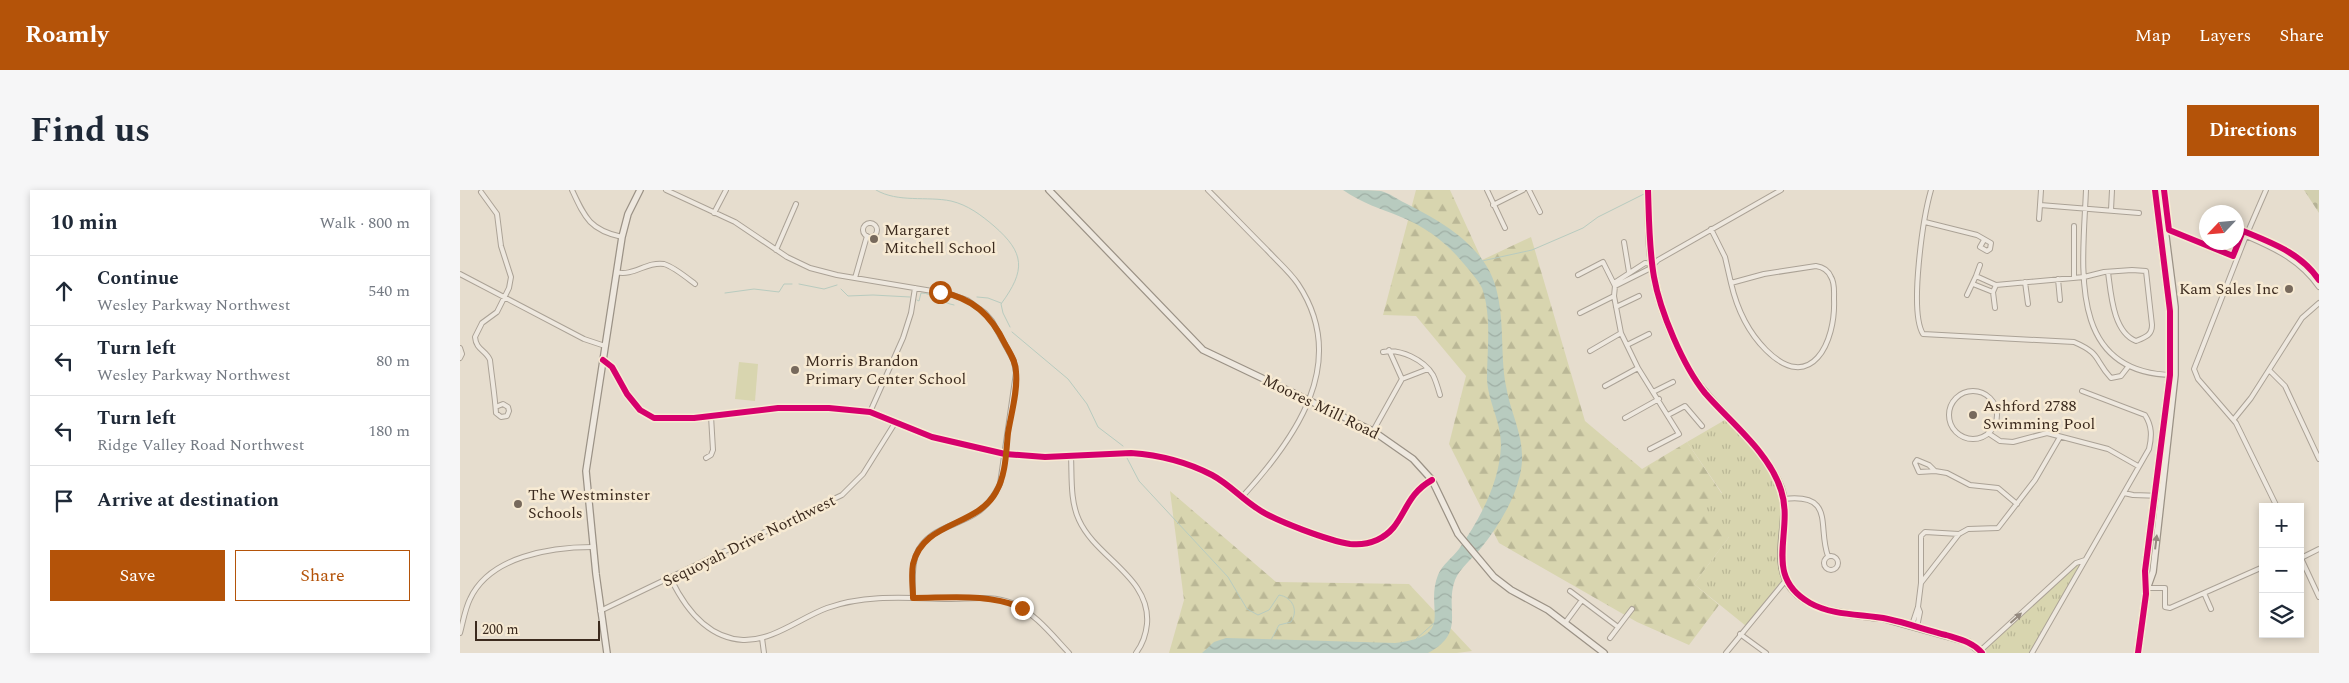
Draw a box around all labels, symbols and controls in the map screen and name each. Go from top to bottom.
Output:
text: Roamly [25,17,109,53]
text: Map [2135,22,2171,49]
text: Layers [2199,22,2251,49]
text: Share [2279,22,2324,49]
text: Find us [30,104,150,157]
button: Directions [2187,105,2319,156]
north arrow [2199,205,2244,250]
text: 10 min [50,207,118,239]
text: Walk · 800 m [319,211,410,235]
place label: Margaret Mitchell School [884,218,996,260]
marker: Margaret Mitchell School [868,233,880,245]
text: Continue [97,264,179,293]
icon: ahead [50,277,78,305]
place label: Kam Sales Inc [2179,277,2279,301]
text: 540 m [368,279,410,303]
route start [929,281,952,304]
marker: Kam Sales Inc [2283,283,2295,295]
text: Wesley Parkway Northwest [97,293,290,317]
text: Turn left [97,334,176,363]
icon: left [50,347,78,375]
text: 80 m [376,349,410,373]
place label: Morris Brandon Primary Center School [805,349,966,391]
text: Wesley Parkway Northwest [97,363,290,387]
marker: Morris Brandon Primary Center School [789,364,801,376]
street label: Moores Mill Road [1258,368,1384,446]
place label: Ashford 2788 Swimming Pool [1983,394,2095,436]
text: Turn left [97,404,176,433]
marker: Ashford 2788 Swimming Pool [1967,409,1979,421]
icon: left [50,417,78,445]
text: 180 m [368,419,410,443]
text: Ridge Valley Road Northwest [97,433,304,457]
place label: The Westminster Schools [528,483,650,525]
text: Arrive at destination [97,486,279,515]
icon: arrive [50,487,78,515]
street label: Sequoyah Drive Northwest [658,488,840,593]
marker: The Westminster Schools [512,498,524,510]
map controls [2259,503,2304,638]
button: + [2259,503,2304,548]
one-way arrow [2152,534,2160,550]
button: − [2259,548,2304,593]
button: Save [50,550,225,601]
button: Share [235,550,410,601]
button: layers [2259,593,2304,638]
route end [1011,597,1034,620]
one-way arrow [2010,612,2022,624]
scale bar [475,618,600,641]
text: 200 m [482,619,519,640]

